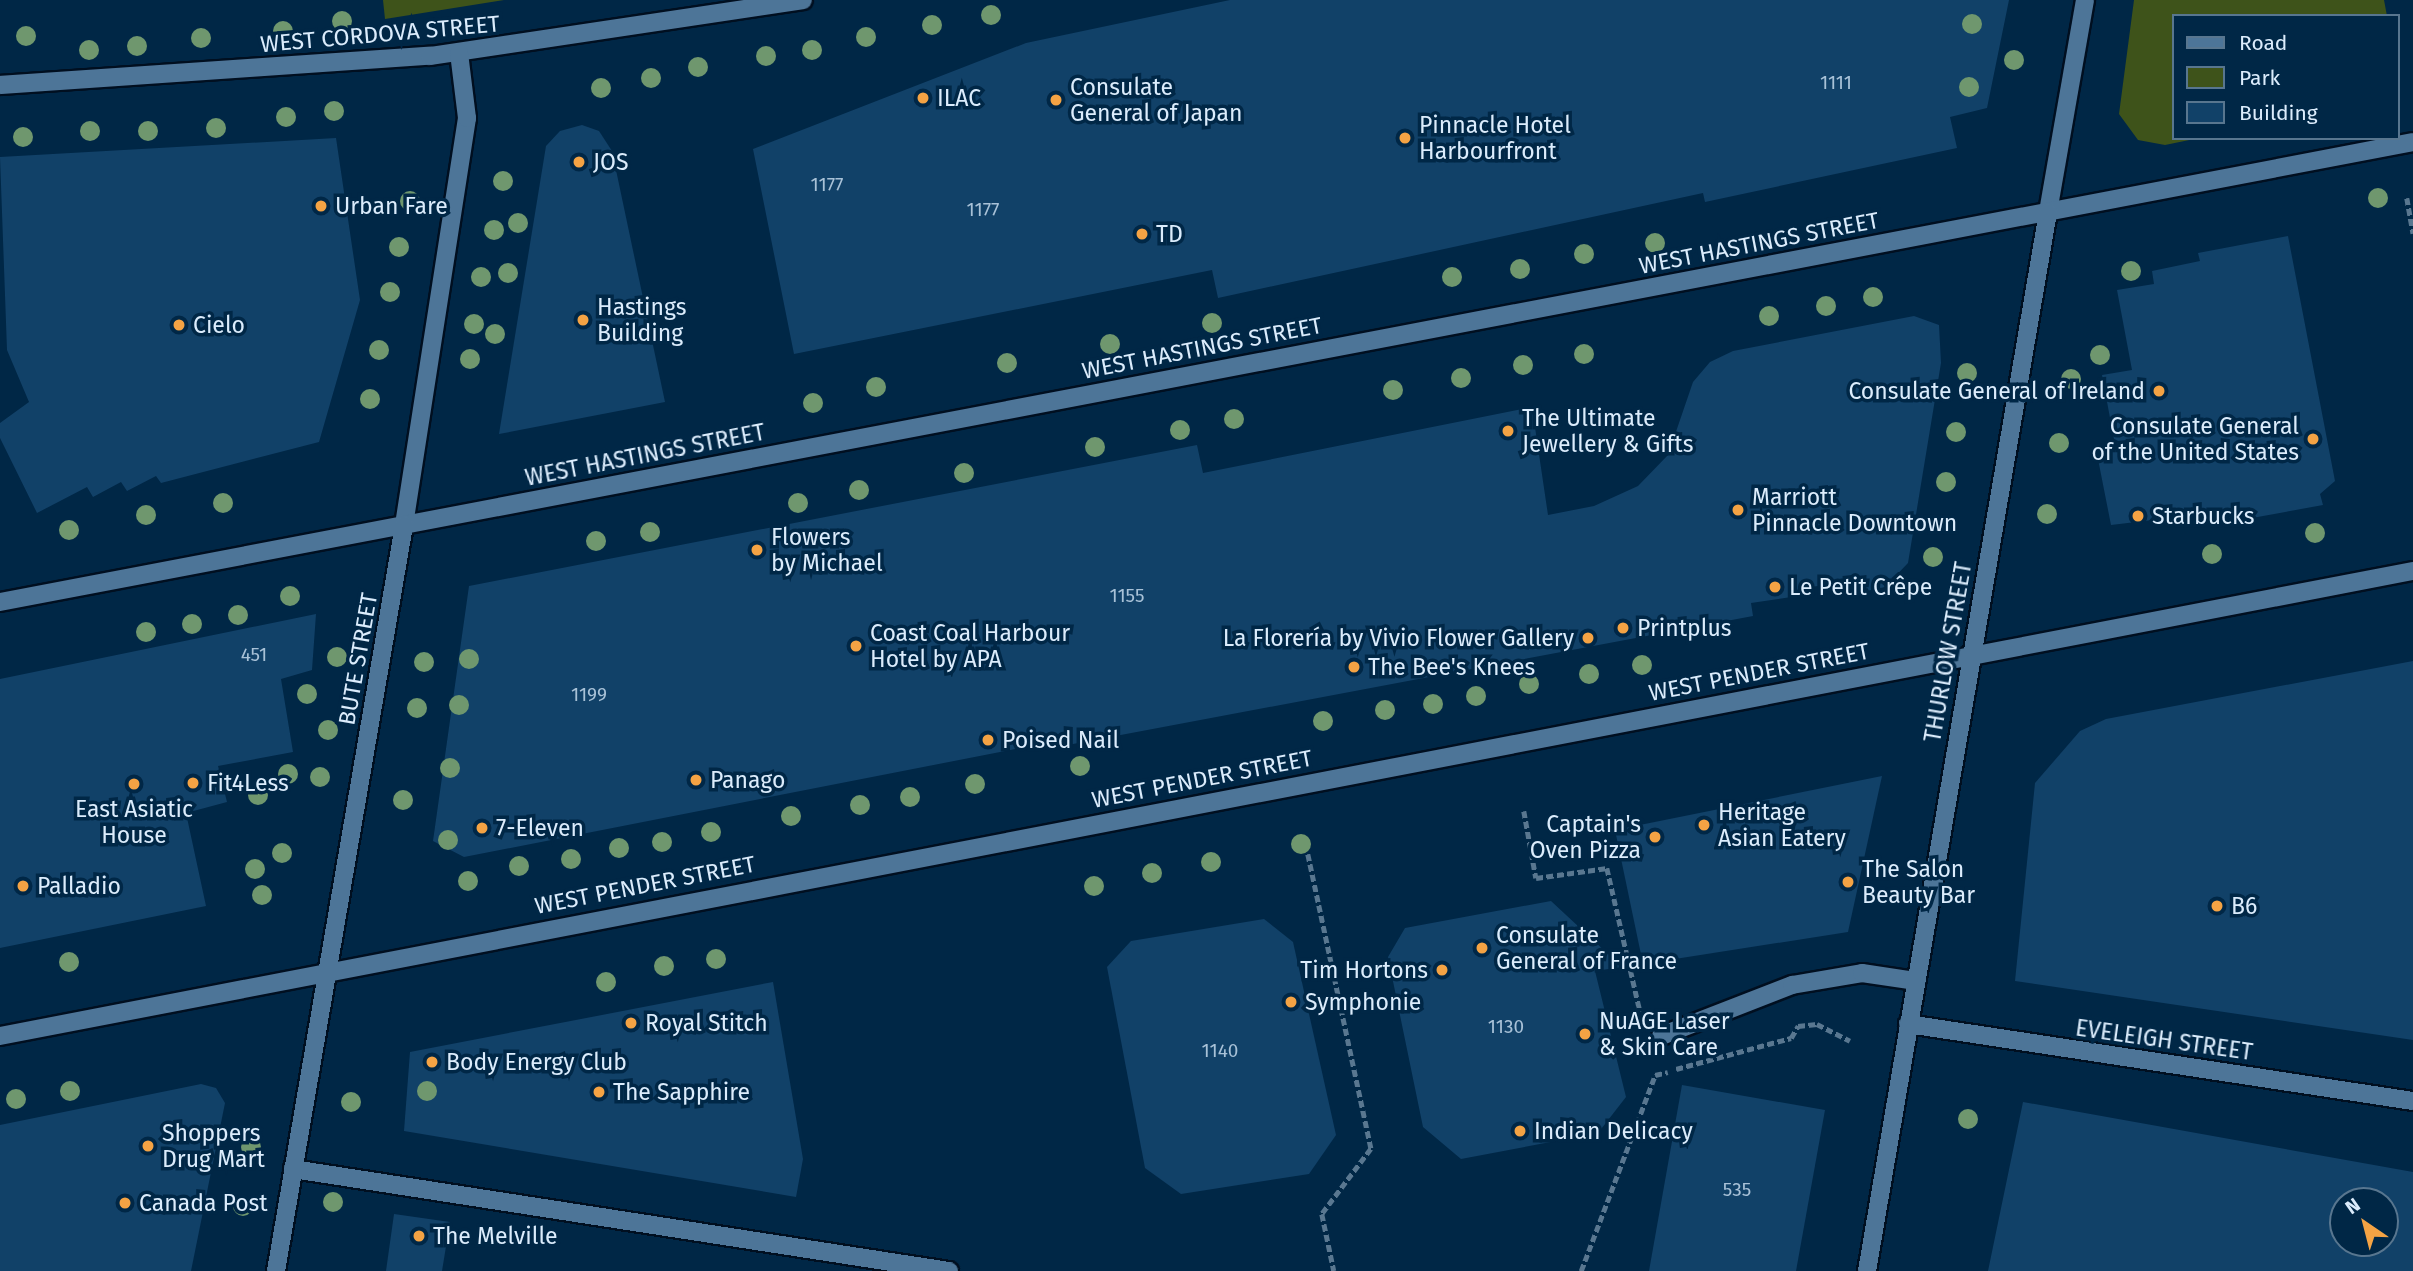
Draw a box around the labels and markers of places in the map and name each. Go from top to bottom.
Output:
place label: Consulate General of Japan [1070,73,1242,127]
place label: ILAC [937,84,981,112]
marker: ILAC [915,90,931,106]
marker: Consulate General of Japan [1048,92,1064,108]
place label: Pinnacle Hotel Harbourfront [1419,111,1571,165]
marker: Pinnacle Hotel Harbourfront [1397,130,1413,146]
place label: JOS [593,148,628,176]
marker: JOS [571,154,587,170]
place label: Urban Fare [335,192,448,220]
marker: Urban Fare [313,198,329,214]
place label: TD [1156,220,1183,248]
marker: TD [1134,226,1150,242]
place label: Hastings Building [597,293,686,347]
place label: Cielo [193,311,245,339]
marker: Hastings Building [575,312,591,328]
marker: Cielo [171,317,187,333]
place label: Consulate General of Ireland [1848,377,2145,405]
marker: Consulate General of Ireland [2151,383,2167,399]
place label: The Ultimate Jewellery & Gifts [1522,404,1693,458]
place label: Consulate General of the United States [2091,412,2299,466]
marker: The Ultimate Jewellery & Gifts [1500,423,1516,439]
marker: Consulate General of the United States [2305,431,2321,447]
place label: Marriott Pinnacle Downtown [1752,483,1957,537]
marker: Marriott Pinnacle Downtown [1730,502,1746,518]
place label: Starbucks [2152,502,2255,530]
marker: Starbucks [2130,508,2146,524]
place label: Flowers by Michael [771,523,883,577]
marker: Flowers by Michael [749,542,765,558]
place label: Le Petit Crêpe [1789,573,1932,601]
marker: Le Petit Crêpe [1767,579,1783,595]
place label: Printplus [1637,614,1732,642]
place label: Coast Coal Harbour Hotel by APA [870,619,1070,673]
marker: Printplus [1615,620,1631,636]
place label: La Florería by Vivio Flower Gallery [1223,624,1574,652]
marker: La Florería by Vivio Flower Gallery [1580,630,1596,646]
marker: Coast Coal Harbour Hotel by APA [848,638,864,654]
place label: The Bee's Knees [1368,653,1535,681]
marker: The Bee's Knees [1346,659,1362,675]
place label: Poised Nail [1002,726,1119,754]
marker: Poised Nail [980,732,996,748]
place label: Panago [710,766,785,794]
place label: Fit4Less [207,769,289,797]
marker: Panago [688,772,704,788]
marker: Fit4Less [185,775,201,791]
marker: East Asiatic House [126,776,142,792]
place label: East Asiatic House [75,795,193,849]
place label: Heritage Asian Eatery [1718,798,1846,852]
place label: Captain's Oven Pizza [1530,810,1641,864]
place label: 7-Eleven [496,814,584,842]
marker: Heritage Asian Eatery [1696,817,1712,833]
marker: 7-Eleven [474,820,490,836]
marker: Captain's Oven Pizza [1647,829,1663,845]
place label: The Salon Beauty Bar [1862,855,1975,909]
place label: Palladio [37,872,121,900]
marker: The Salon Beauty Bar [1840,874,1856,890]
marker: Palladio [15,878,31,894]
place label: B6 [2231,892,2257,920]
marker: B6 [2209,898,2225,914]
place label: Consulate General of France [1496,921,1677,975]
marker: Consulate General of France [1474,940,1490,956]
place label: Tim Hortons [1300,956,1428,984]
marker: Tim Hortons [1434,962,1450,978]
place label: Symphonie [1305,988,1421,1016]
marker: Symphonie [1283,994,1299,1010]
place label: NuAGE Laser & Skin Care [1599,1007,1730,1061]
place label: Royal Stitch [645,1009,768,1037]
marker: Royal Stitch [623,1015,639,1031]
marker: NuAGE Laser & Skin Care [1577,1026,1593,1042]
place label: Body Energy Club [446,1048,627,1076]
marker: Body Energy Club [424,1054,440,1070]
place label: The Sapphire [613,1078,750,1106]
marker: The Sapphire [591,1084,607,1100]
place label: Indian Delicacy [1534,1117,1693,1145]
place label: Shoppers Drug Mart [162,1119,265,1173]
marker: Indian Delicacy [1512,1123,1528,1139]
marker: Shoppers Drug Mart [140,1138,156,1154]
place label: Canada Post [139,1189,268,1217]
marker: Canada Post [117,1195,133,1211]
place label: The Melville [433,1222,558,1250]
marker: The Melville [411,1228,427,1244]

